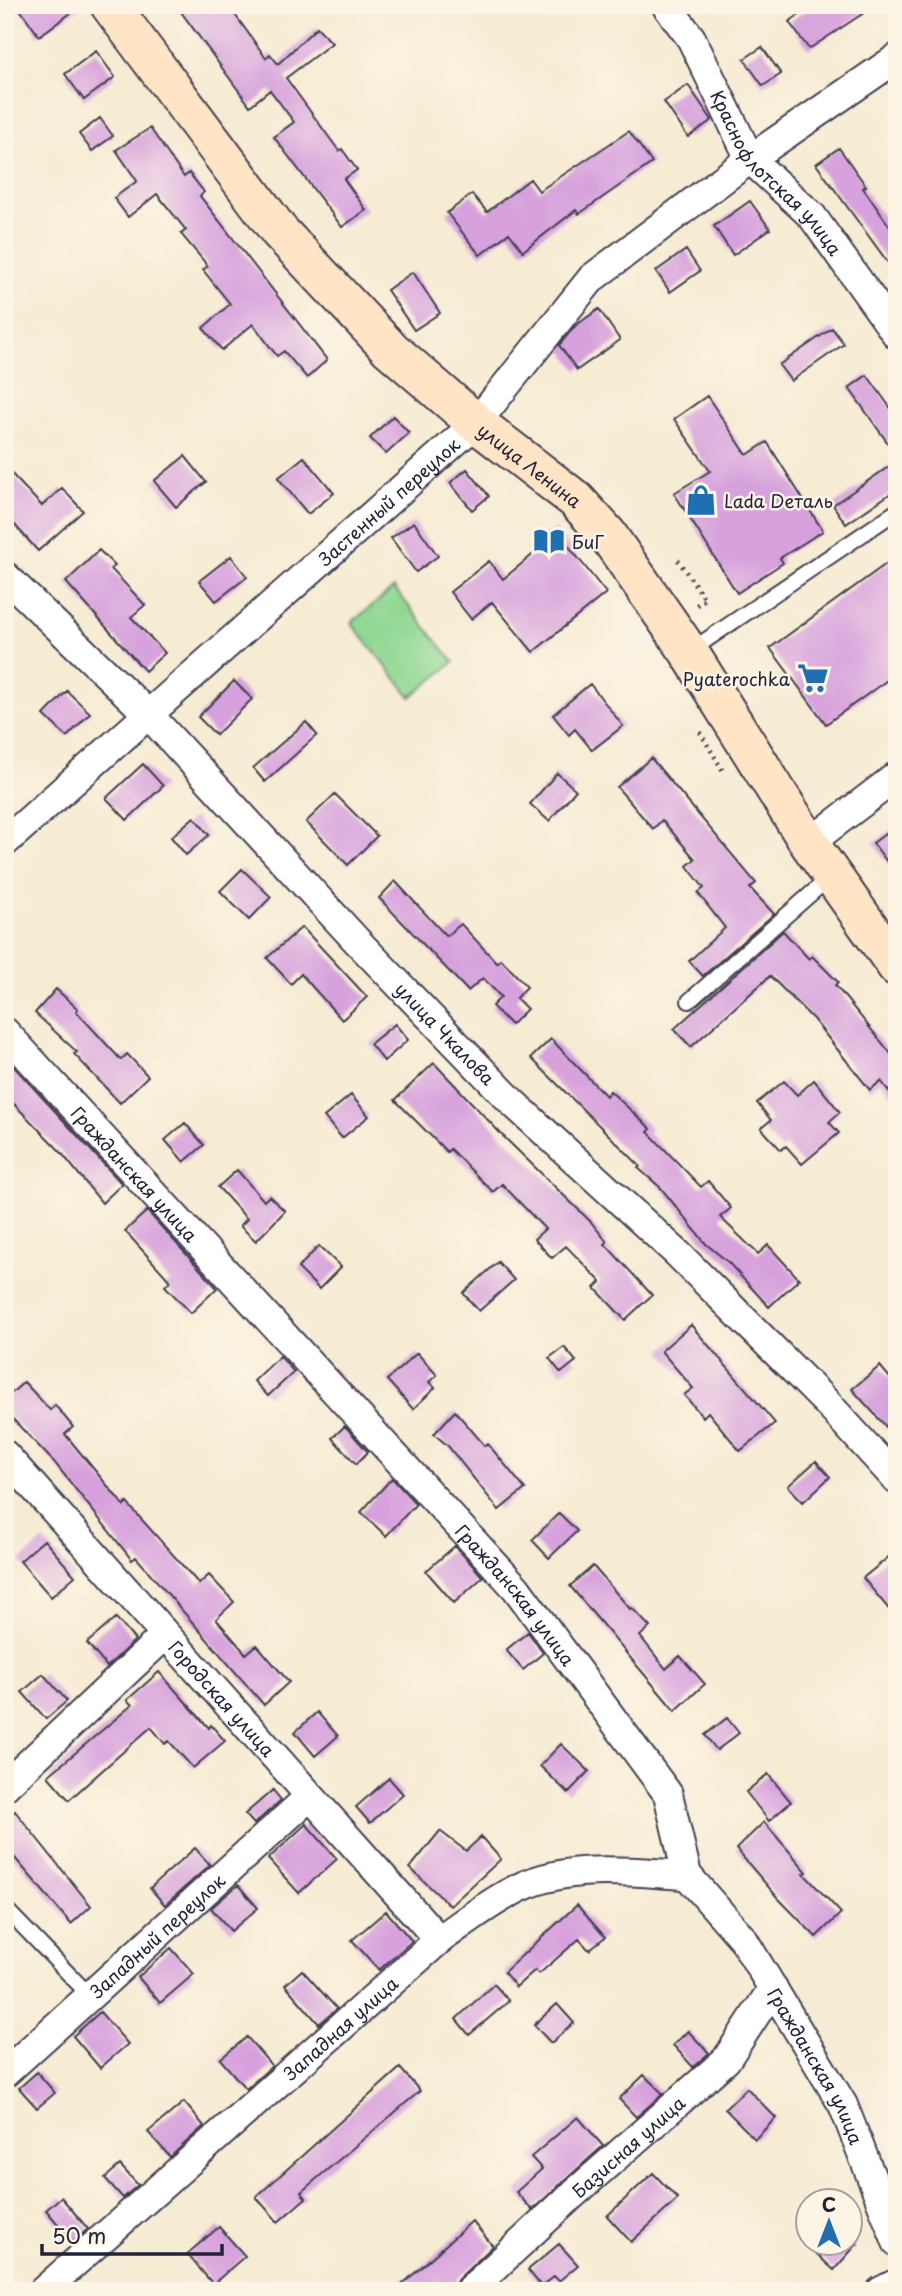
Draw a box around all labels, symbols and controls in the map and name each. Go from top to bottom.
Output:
street label: Краснофлотская улица [705,85,850,261]
street label: улица Ленина [472,416,588,514]
street label: Застенный переулок [311,430,465,572]
shop icon: Lada Dеталь [684,483,718,517]
place label: Lada Dеталь [724,487,833,514]
library icon: БиГ [532,524,566,558]
place label: БиГ [572,528,604,555]
supermarket icon: Pyaterochka [796,661,830,695]
place label: Pyaterochka [683,665,791,692]
street label: улица Чкалова [390,975,502,1091]
street label: Гражданская улица [65,1099,205,1248]
street label: Гражданская улица [450,1518,582,1671]
street label: Городская улица [163,1634,282,1763]
street label: Западный переулок [83,1866,231,2004]
street label: Западная улица [277,1969,404,2086]
street label: Гражданская улица [762,1982,871,2149]
street label: Базисная улица [565,2089,691,2203]
north arrow [794,2188,864,2258]
text: С [822,2190,836,2218]
scale bar [42,2212,222,2256]
text: 50 m [52,2219,106,2251]

